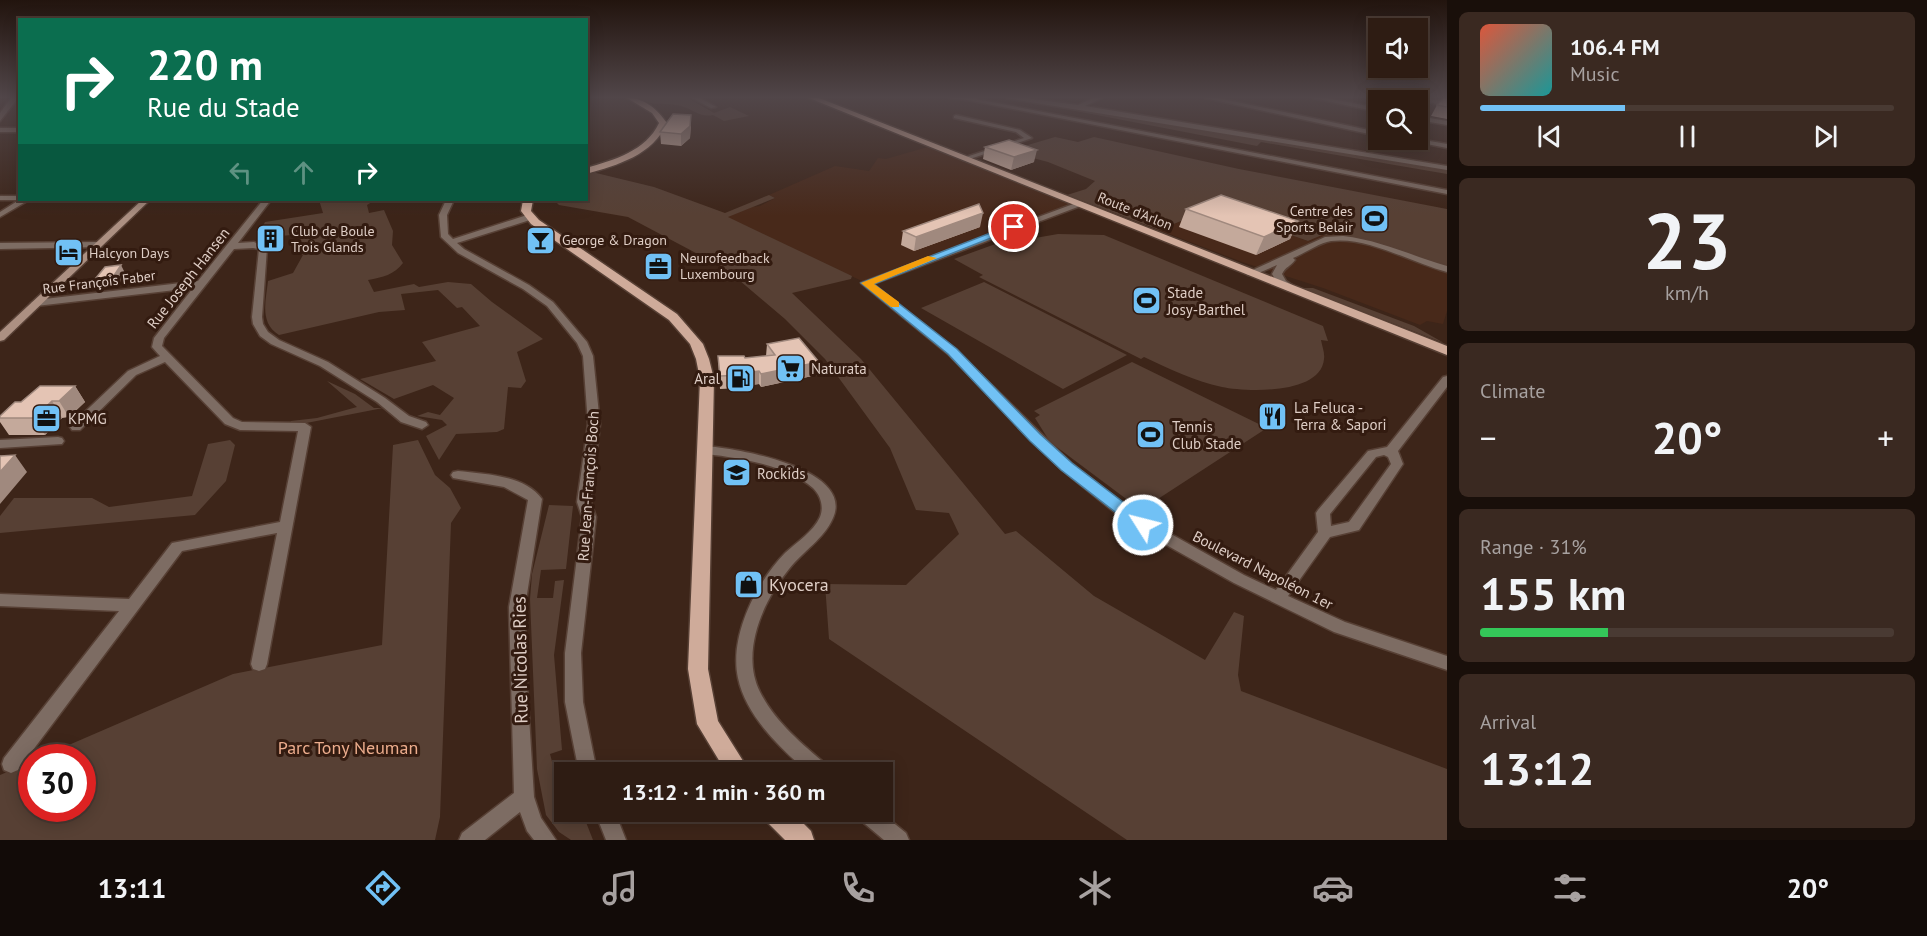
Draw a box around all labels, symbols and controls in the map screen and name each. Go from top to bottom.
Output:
map controls [1368,18,1428,150]
button: sound [1368,18,1428,78]
text: 106.4 FM [1570,33,1660,61]
text: 220 m [147,37,263,92]
icon: right [48,42,126,120]
text: Music [1570,61,1619,87]
text: Rue du Stade [147,90,300,124]
button: search [1368,90,1428,150]
icon: previous [1533,120,1566,153]
icon: pause [1671,120,1704,153]
icon: next [1809,120,1842,153]
icon: left [224,156,257,189]
icon: ahead [287,156,320,189]
icon: right [350,156,383,189]
street label: Route d'Arlon [1095,188,1175,234]
text: 23 [1643,190,1731,291]
pin [988,201,1039,252]
place label: Centre des Sports Belair [1276,202,1353,236]
sports icon: Centre des Sports Belair [1358,203,1390,235]
icon: arrive [997,210,1030,243]
place label: Club de Boule Trois Glands [291,222,375,256]
building icon: Club de Boule Trois Glands [254,223,286,255]
street label: Rue Joseph Hansen [143,224,233,332]
bar icon: George & Dragon [525,224,557,256]
place label: George & Dragon [562,231,667,249]
hotel icon: Halcyon Days [52,237,84,269]
place label: Halcyon Days [89,244,169,262]
place label: Neurofeedback Luxembourg [680,249,770,283]
office icon: Neurofeedback Luxembourg [643,250,675,282]
street label: Rue François Faber [41,266,157,298]
text: km/h [1665,280,1709,306]
place label: Stade Josy-Barthel [1166,283,1246,319]
sports icon: Stade Josy-Barthel [1130,285,1162,317]
supermarket icon: Naturata [774,352,806,384]
place label: Naturata [811,359,867,378]
fuel station icon: Aral [725,362,757,394]
place label: Aral [694,369,721,388]
text: Climate [1480,378,1546,404]
place label: La Feluca - Terra & Sapori [1294,398,1387,434]
restaurant icon: La Feluca - Terra & Sapori [1257,400,1289,432]
office icon: KPMG [31,402,63,434]
text: 20° [1652,408,1722,466]
place label: KPMG [68,409,107,428]
street label: Rue Jean-François Boch [573,410,603,562]
text: − [1480,416,1497,459]
text: + [1877,416,1894,459]
place label: Tennis Club Stade [1172,417,1241,453]
sports icon: Tennis Club Stade [1135,419,1167,451]
school or university icon: Rockids [720,457,752,489]
place label: Rockids [757,464,806,483]
position arrow [1111,493,1175,557]
street label: Boulevard Napoléon 1er [1190,526,1336,614]
text: Range · 31% [1480,534,1587,560]
text: 155 km [1480,564,1626,622]
shop icon: Kyocera [732,568,764,600]
place label: Kyocera [769,573,829,596]
street label: Rue Nicolas Ries [507,596,533,724]
text: Arrival [1480,709,1536,735]
park label: Parc Tony Neuman [278,736,418,759]
text: 13:12 [1480,739,1594,797]
speed limit sign: 30 [18,744,96,822]
text: 13:12 · 1 min · 360 m [622,778,825,806]
icon: directions [362,867,404,909]
icon: music [599,867,641,909]
icon: phone [837,867,879,909]
icon: climate [1074,867,1116,909]
icon: car [1312,867,1354,909]
icon: filters [1549,867,1591,909]
text: 13:11 [98,871,166,905]
text: 20° [1787,871,1829,905]

